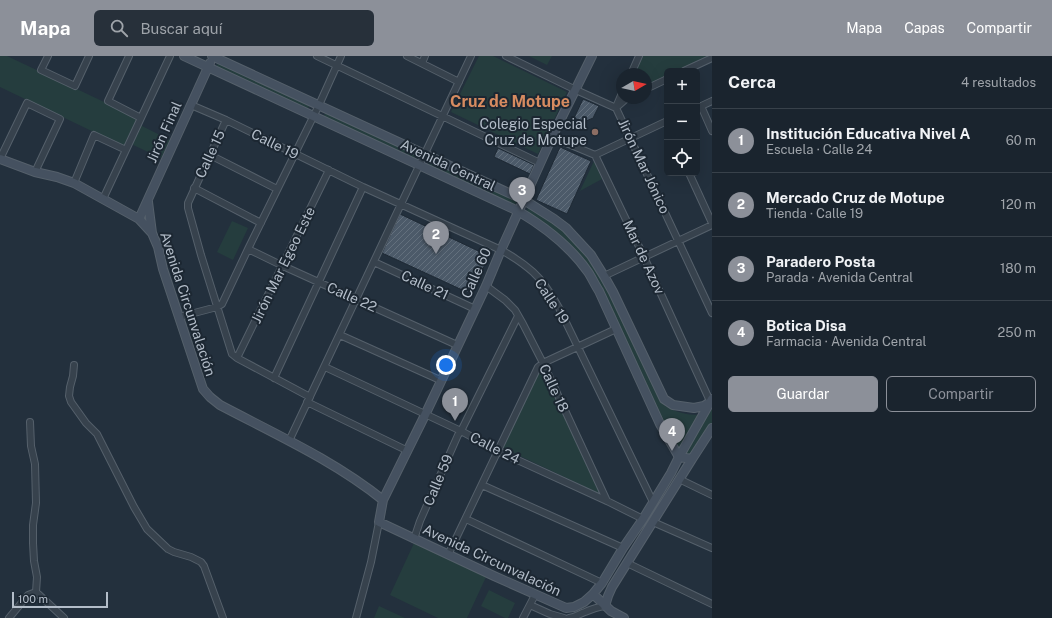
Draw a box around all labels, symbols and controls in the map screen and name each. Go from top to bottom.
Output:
search box [94,10,374,46]
text: Mapa [20,17,70,39]
icon: search [108,17,130,39]
text: Buscar aquí [140,20,222,37]
text: Mapa [846,20,882,36]
text: Capas [904,20,945,36]
text: Compartir [967,20,1032,36]
north arrow [616,68,652,104]
map controls [664,68,700,176]
button: + [664,68,700,104]
text: Cerca [728,72,776,92]
text: 4 resultados [961,75,1036,90]
district label: Cruz de Motupe [450,92,570,111]
street label: Jirón Final [143,99,185,165]
button: − [664,104,700,140]
place label: Colegio Especial Cruz de Motupe [479,116,587,148]
street label: Jirón Mar Jónico [615,116,673,216]
text: Institución Educativa Nivel A [766,125,970,142]
street label: Calle 19 [249,126,302,162]
street label: Calle 15 [192,127,228,181]
marker: Colegio Especial Cruz de Motupe [590,127,600,137]
text: 1 [738,133,744,148]
text: 60 m [1006,133,1036,148]
street label: Avenida Central [398,136,498,194]
button: locate [664,140,700,176]
text: Escuela · Calle 24 [766,142,873,157]
pin: 3 [509,177,535,210]
text: Mercado Cruz de Motupe [766,189,945,206]
text: 2 [737,197,745,212]
text: 120 m [1001,197,1036,212]
street label: Jirón Mar Egeo Este [248,204,318,326]
text: Tienda · Calle 19 [766,206,863,221]
street label: Mar de Azov [620,217,668,297]
pin: 2 [423,221,449,254]
street label: Avenida Circunvalación [157,230,219,378]
street label: Calle 60 [458,245,494,301]
text: Paradero Posta [766,253,875,270]
text: 3 [737,261,745,276]
text: 180 m [1000,261,1036,276]
street label: Calle 21 [399,267,451,303]
text: Parada · Avenida Central [766,270,913,285]
street label: Calle 19 [531,275,573,327]
street label: Calle 22 [324,279,380,315]
text: Botica Disa [766,317,846,334]
text: 4 [737,325,745,340]
text: 250 m [998,325,1036,340]
text: Farmacia · Avenida Central [766,334,926,349]
your location [436,355,456,375]
street label: Calle 18 [536,361,572,415]
button: Guardar [728,376,878,412]
button: Compartir [886,376,1036,412]
pin: 1 [442,388,468,421]
pin: 4 [659,418,685,451]
street label: Calle 24 [467,429,523,467]
street label: Calle 59 [420,452,456,508]
street label: Avenida Circunvalación [420,521,564,599]
scale bar [12,590,108,609]
text: 100 m [18,593,48,605]

